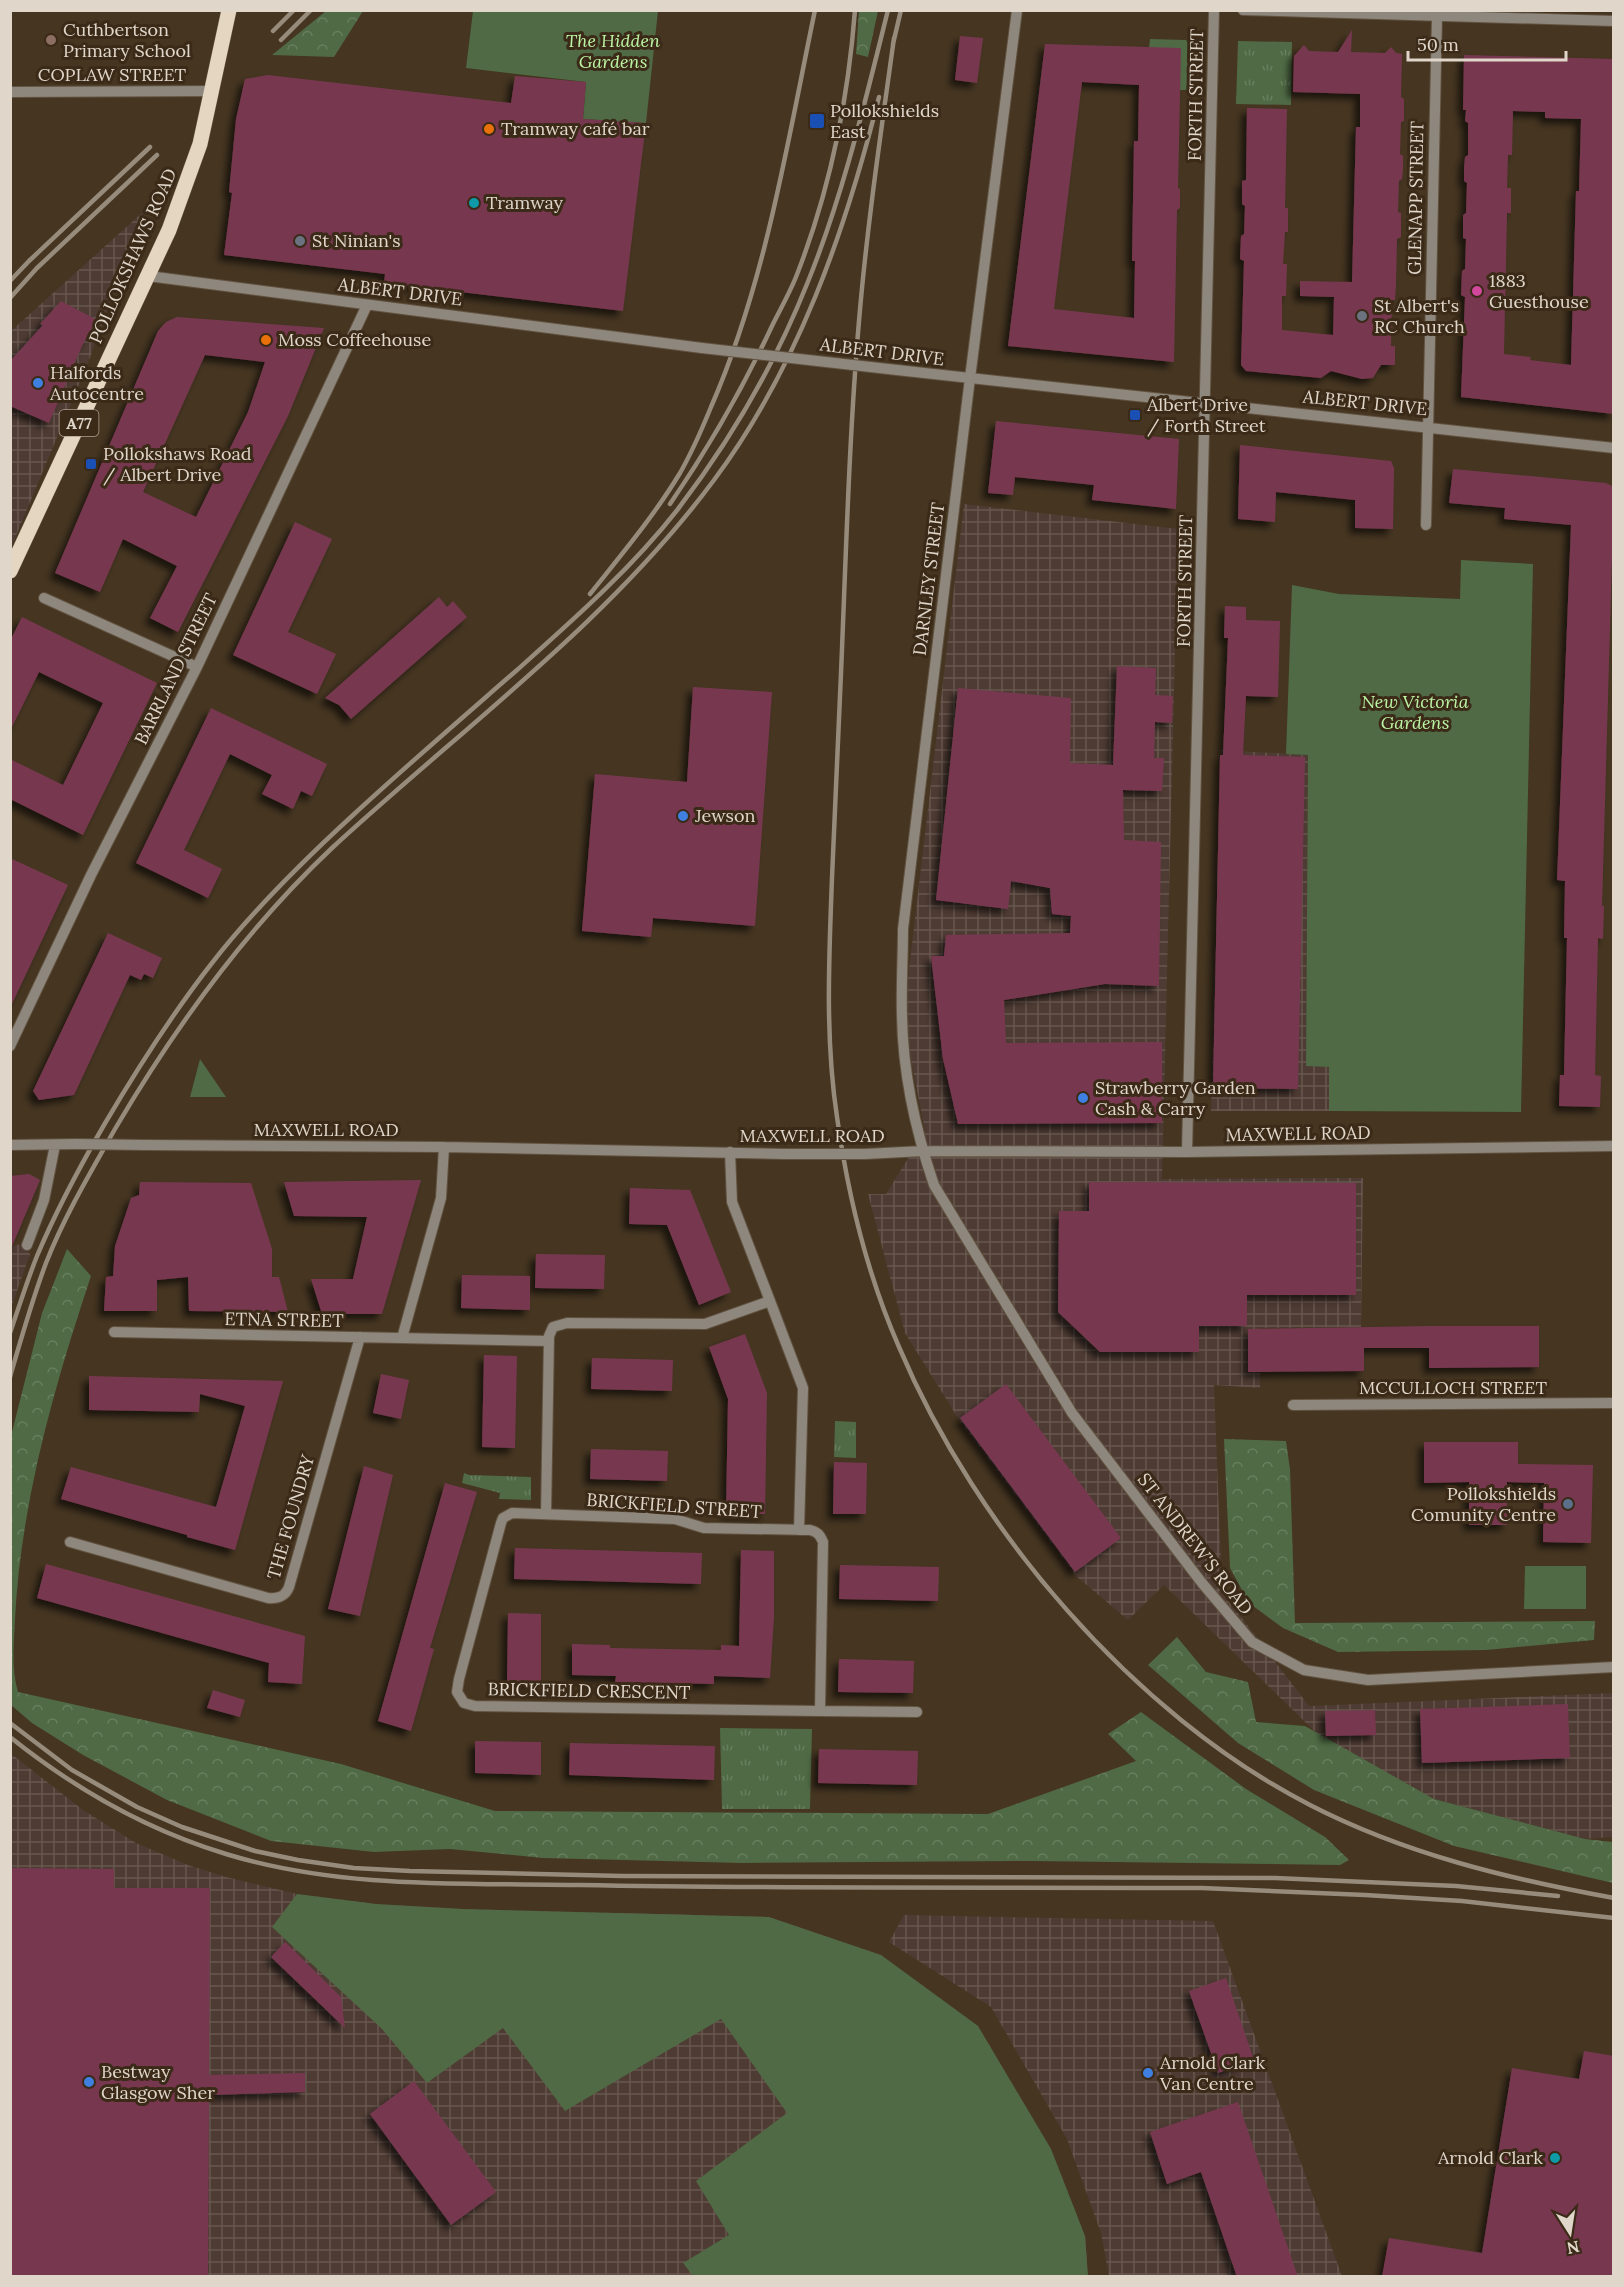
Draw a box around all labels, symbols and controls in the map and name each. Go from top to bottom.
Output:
place label: Cuthbertson Primary School [63,18,191,62]
scale bar [1408,24,1566,62]
street label: FORTH STREET [1183,28,1208,161]
park label: The Hidden Gardens [566,29,660,73]
marker: Cuthbertson Primary School [44,33,58,47]
text: 50 m [1417,33,1459,56]
street label: COPLAW STREET [38,63,187,86]
place label: Pollokshields East [830,99,939,143]
marker: Pollokshields East [808,112,826,130]
place label: Tramway café bar [501,117,650,140]
street label: GLENAPP STREET [1403,120,1428,275]
marker: Tramway café bar [482,122,496,136]
street label: POLLOKSHAWS ROAD [83,165,182,347]
place label: Tramway [486,191,564,214]
marker: Tramway [467,196,481,210]
place label: St Ninian's [312,229,401,252]
marker: St Ninian's [293,234,307,248]
place label: 1883 Guesthouse [1489,269,1589,313]
street label: ALBERT DRIVE [336,272,463,311]
marker: 1883 Guesthouse [1470,284,1484,298]
place label: St Albert's RC Church [1374,294,1465,338]
marker: St Albert's RC Church [1355,309,1369,323]
place label: Moss Coffeehouse [278,328,431,351]
street label: ALBERT DRIVE [818,332,945,371]
marker: Moss Coffeehouse [259,333,273,347]
place label: Halfords Autocentre [49,361,144,405]
marker: Halfords Autocentre [31,376,45,390]
street label: ALBERT DRIVE [1301,384,1428,420]
place label: Albert Drive / Forth Street [1146,393,1266,437]
marker: Albert Drive / Forth Street [1128,408,1142,422]
road number: A77 [60,410,98,436]
place label: Pollokshaws Road / Albert Drive [103,442,252,486]
marker: Pollokshaws Road / Albert Drive [84,457,98,471]
street label: DARNLEY STREET [908,501,949,657]
street label: FORTH STREET [1172,514,1197,647]
street label: BARRLAND STREET [129,589,222,748]
park label: New Victoria Gardens [1361,690,1469,734]
place label: Jewson [694,804,755,827]
marker: Jewson [676,809,690,823]
place label: Strawberry Garden Cash & Carry [1095,1076,1256,1120]
marker: Strawberry Garden Cash & Carry [1076,1091,1090,1105]
street label: MAXWELL ROAD [253,1118,399,1141]
street label: MAXWELL ROAD [1225,1121,1371,1146]
street label: MAXWELL ROAD [739,1124,885,1147]
street label: ETNA STREET [224,1307,344,1332]
street label: MCCULLOCH STREET [1359,1376,1548,1399]
street label: THE FOUNDRY [262,1451,319,1582]
street label: ST ANDREW'S ROAD [1133,1468,1258,1619]
place label: Pollokshields Comunity Centre [1411,1482,1556,1526]
street label: BRICKFIELD STREET [586,1488,763,1523]
marker: Pollokshields Comunity Centre [1561,1497,1575,1511]
street label: BRICKFIELD CRESCENT [487,1677,691,1704]
place label: Arnold Clark Van Centre [1159,2051,1265,2095]
place label: Bestway Glasgow Sher [101,2060,215,2104]
marker: Arnold Clark Van Centre [1141,2066,1155,2080]
marker: Bestway Glasgow Sher [82,2075,96,2089]
place label: Arnold Clark [1437,2146,1543,2169]
marker: Arnold Clark [1548,2151,1562,2165]
north arrow [1540,2203,1600,2263]
text: N [1565,2237,1581,2259]

